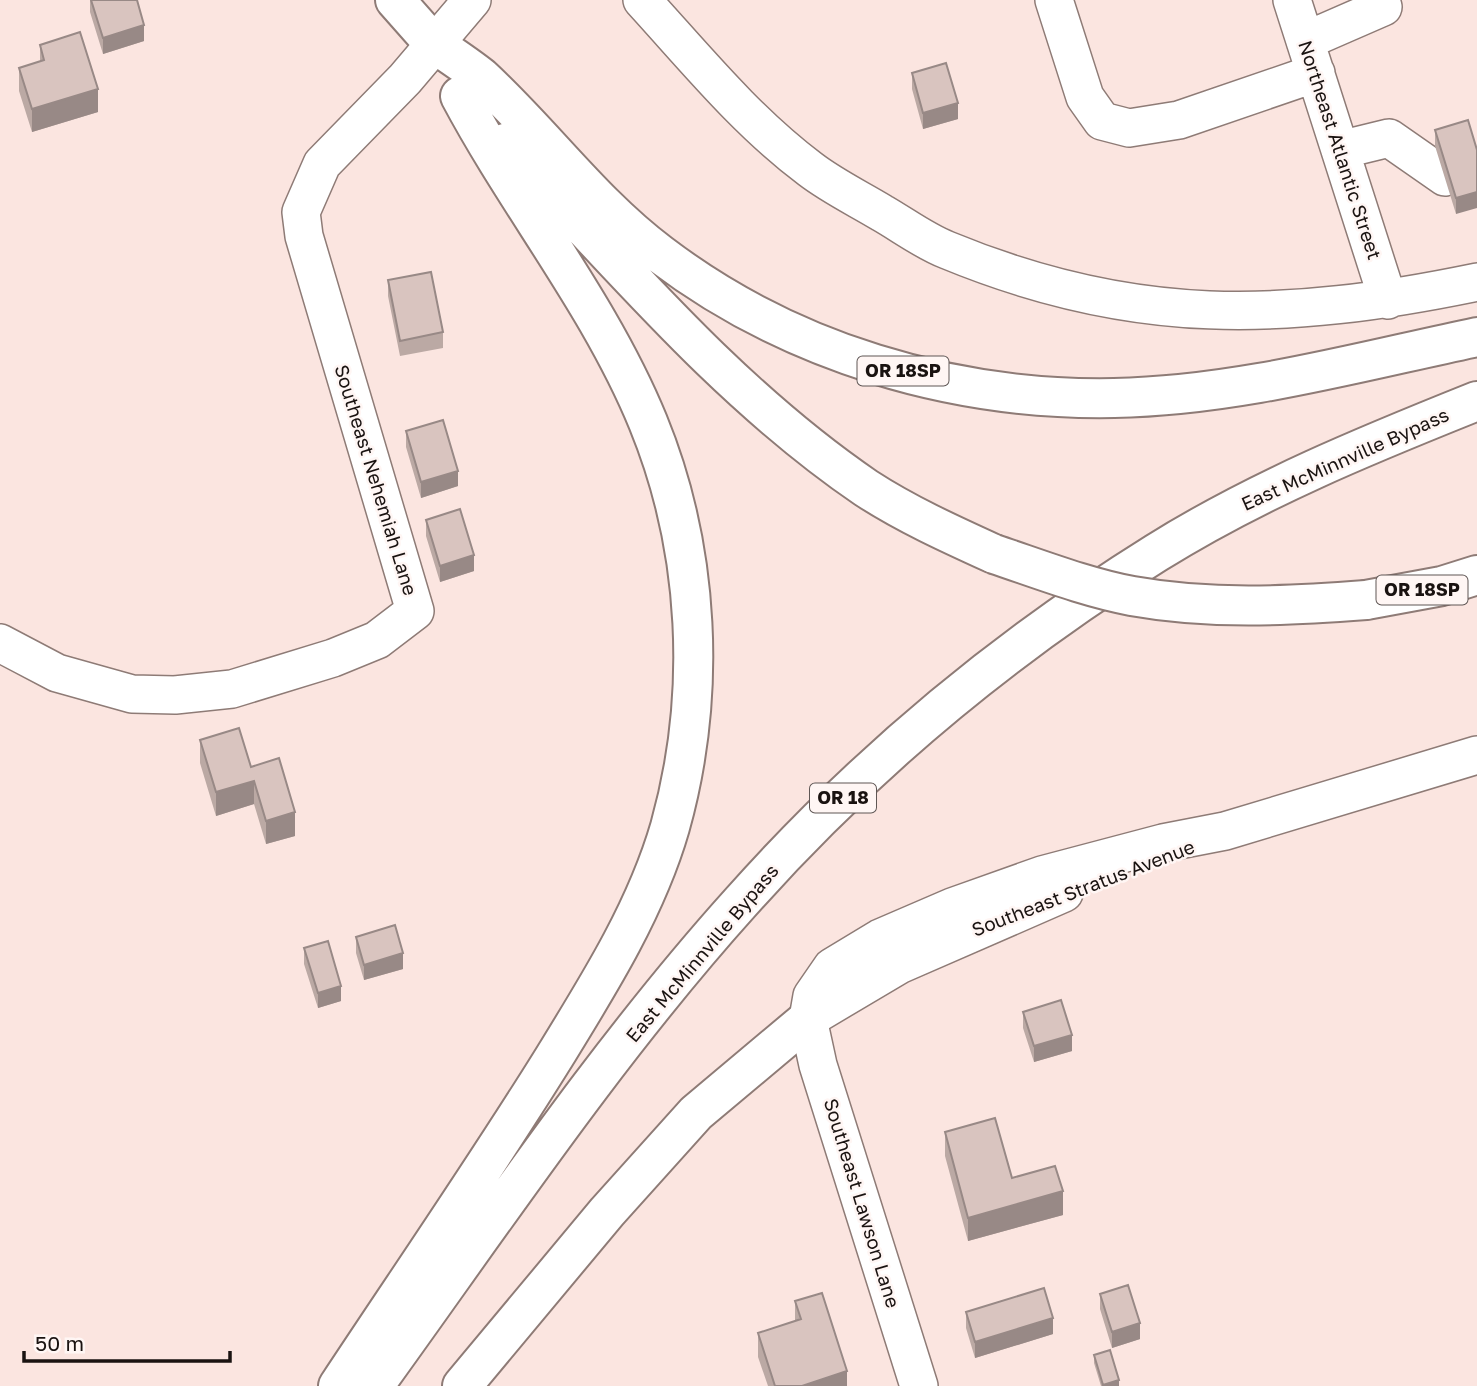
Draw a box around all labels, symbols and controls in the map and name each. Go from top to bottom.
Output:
street label: Northeast Atlantic Street [1294,37,1387,262]
road number: OR 18SP [858,356,948,386]
street label: Southeast Nehemiah Lane [330,362,423,598]
street label: East McMinnville Bypass [1237,402,1452,515]
road number: OR 18SP [1376,576,1468,604]
road number: OR 18 [810,784,876,812]
street label: Southeast Stratus Avenue [968,834,1197,941]
street label: East McMinnville Bypass [621,859,783,1046]
street label: Southeast Lawson Lane [820,1095,905,1310]
scale bar [24,1320,231,1364]
text: 50 m [35,1330,84,1356]

